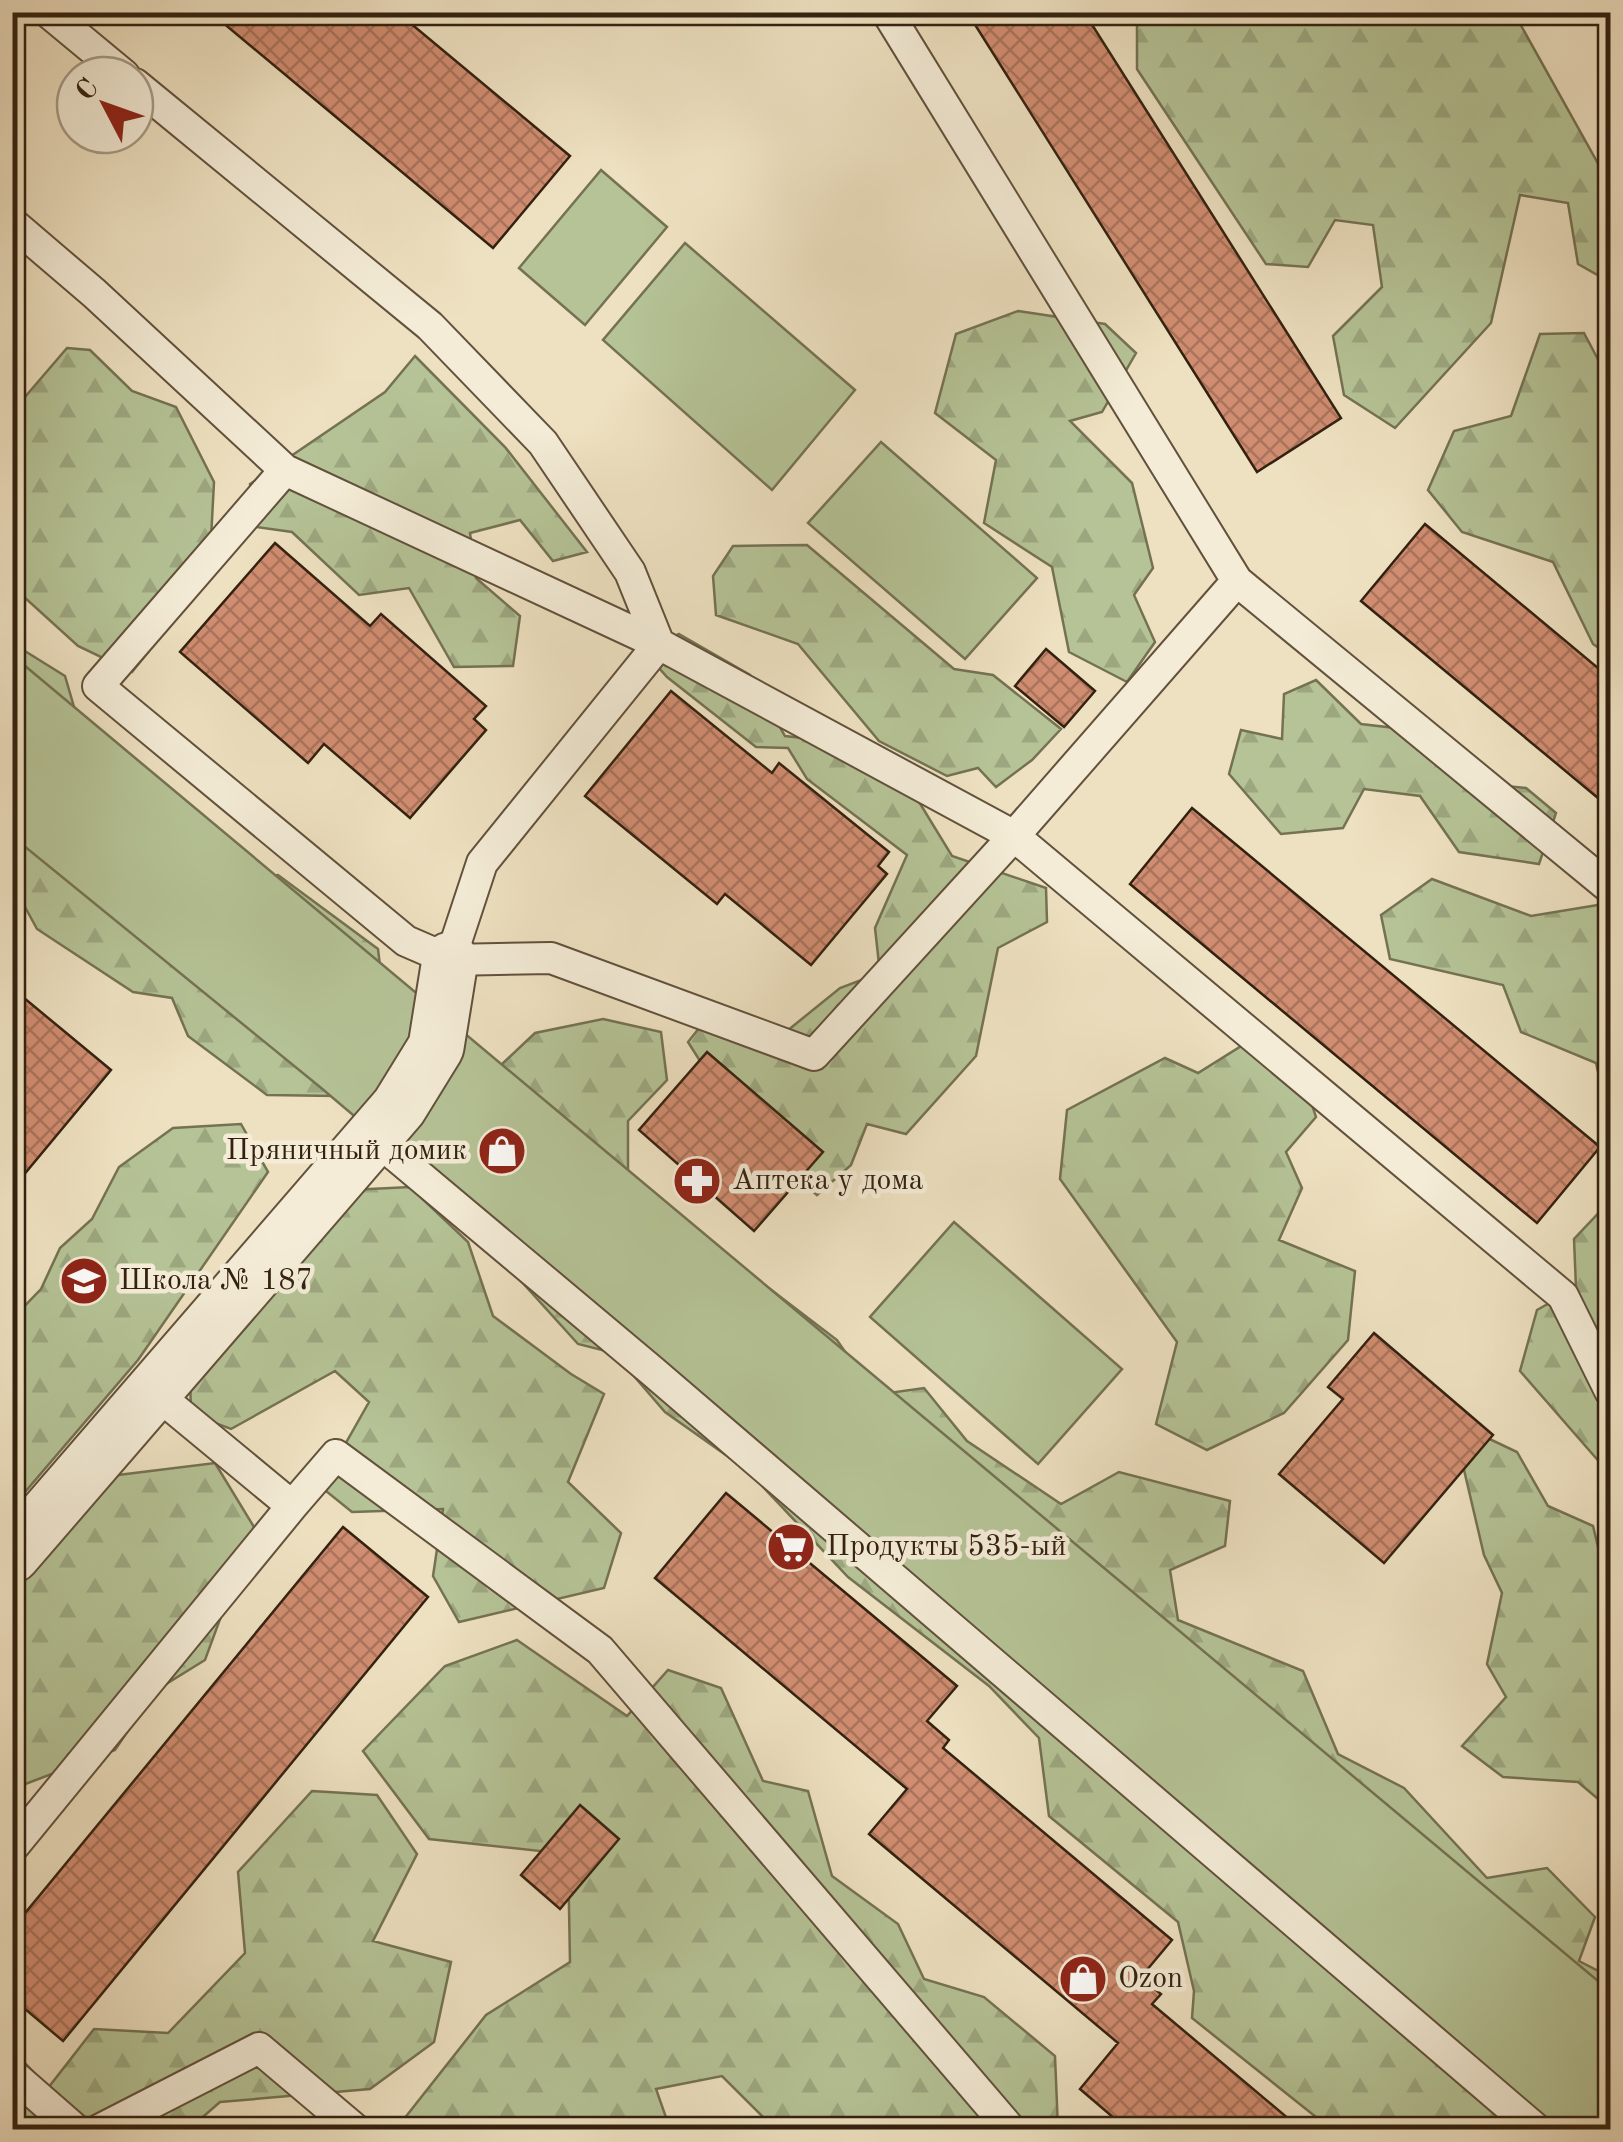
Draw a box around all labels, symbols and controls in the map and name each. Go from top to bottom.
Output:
north arrow [55,55,155,155]
text: С [71,74,105,107]
shop icon: Пряничный домик [476,1125,528,1177]
place label: Пряничный домик [226,1136,467,1166]
pharmacy icon: Аптека у дома [671,1155,723,1207]
place label: Аптека у дома [732,1166,924,1196]
school or university icon: Школа № 187 [58,1255,110,1307]
place label: Школа № 187 [119,1266,313,1296]
supermarket icon: Продукты 535-ый [765,1521,817,1573]
place label: Продукты 535-ый [826,1532,1066,1562]
shop icon: Ozon [1057,1953,1109,2005]
place label: Ozon [1118,1964,1183,1994]

